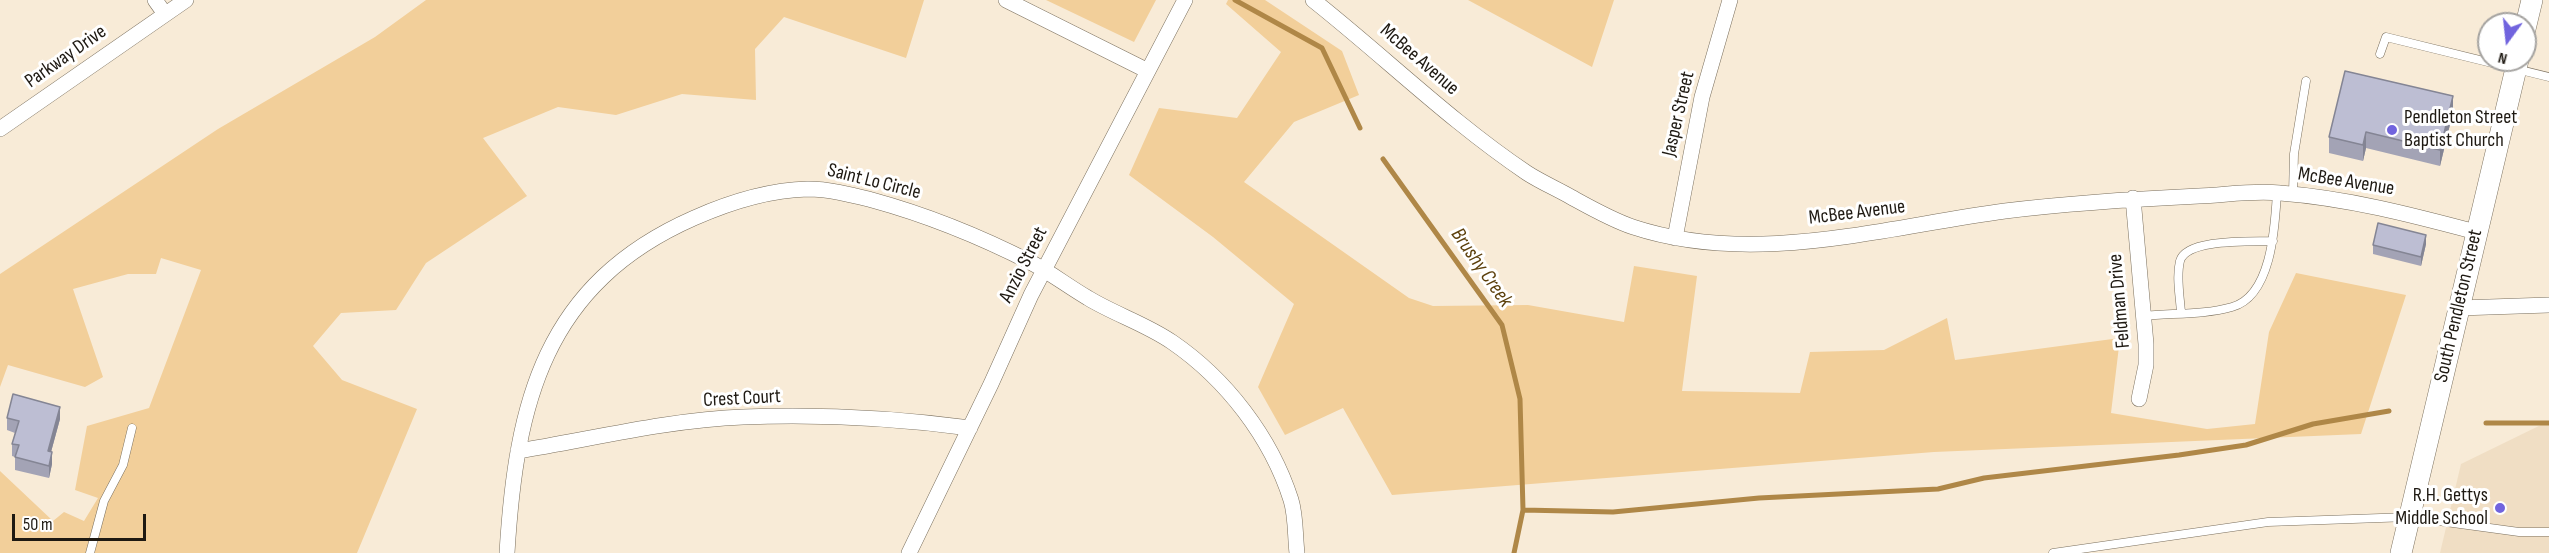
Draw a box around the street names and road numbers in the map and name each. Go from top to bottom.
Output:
street label: McBee Avenue [1375,19,1463,101]
street label: Parkway Drive [21,20,111,94]
street label: Jasper Street [1658,69,1700,159]
street label: Saint Lo Circle [825,159,923,205]
street label: McBee Avenue [2296,163,2396,201]
street label: McBee Avenue [1807,195,1907,231]
street label: Anzio Street [995,223,1053,307]
street label: South Pendleton Street [2430,227,2488,385]
street label: Feldman Drive [2104,253,2136,349]
street label: Crest Court [703,385,781,413]

